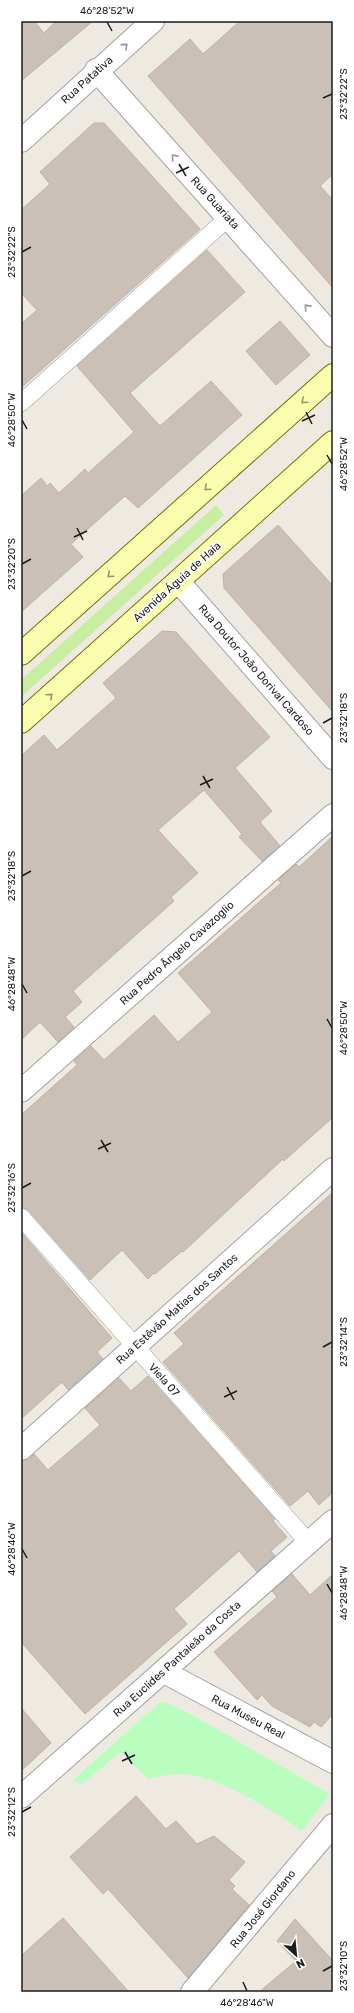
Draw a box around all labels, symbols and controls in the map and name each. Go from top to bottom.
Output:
text: 46°28'52"W [80,5,134,17]
one-way arrow [120,43,128,51]
street label: Rua Patativa [59,53,115,107]
text: 23°32'22"S [338,68,350,120]
one-way arrow [171,154,179,162]
street label: Rua Guariata [188,174,242,232]
text: 23°32'22"S [6,226,18,278]
one-way arrow [305,304,312,311]
text: 46°28'50"W [6,393,18,447]
one-way arrow [301,397,309,404]
text: 46°28'52"W [338,437,350,491]
one-way arrow [204,483,212,491]
text: 23°32'20"S [6,538,18,590]
street label: Avenida Águia de Haia [131,539,223,625]
one-way arrow [107,570,115,577]
street label: Rua Doutor João Dorival Cardoso [196,602,316,738]
one-way arrow [45,693,53,701]
text: 23°32'18"S [338,693,350,743]
text: 23°32'18"S [6,851,18,901]
street label: Rua Pedro Ângelo Cavazoglio [117,898,237,1008]
text: 46°28'48"W [6,957,18,1011]
text: 46°28'50"W [338,1001,350,1055]
text: 23°32'16"S [6,1163,18,1213]
street label: Rua Estêvão Matias dos Santos [114,1251,241,1367]
text: 23°32'14"S [338,1317,350,1367]
street label: Viela 07 [146,1361,182,1399]
text: 46°28'46"W [6,1522,18,1576]
text: 46°28'48"W [338,1566,350,1620]
street label: Rua Euclides Pantaleão da Costa [111,1598,243,1720]
street label: Rua Museu Real [209,1692,287,1742]
text: 23°32'12"S [6,1787,18,1837]
street label: Rua José Giordano [228,1867,298,1951]
north arrow [276,1935,316,1975]
text: 23°32'10"S [338,1941,350,1991]
text: N [294,1956,307,1971]
text: 46°28'46"W [220,1997,274,2009]

